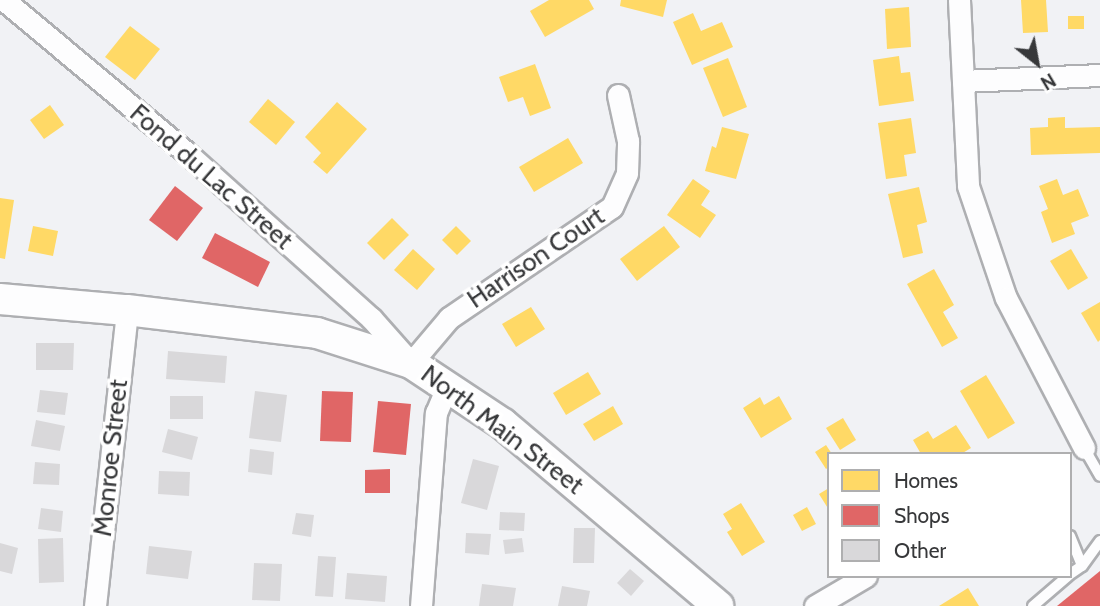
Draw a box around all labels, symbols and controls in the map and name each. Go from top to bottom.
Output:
north arrow [1002,28,1072,98]
text: N [1036,68,1060,95]
street label: Fond du Lac Street [123,98,299,256]
street label: Harrison Court [462,201,610,315]
street label: North Main Street [415,359,589,501]
street label: Monroe Street [87,378,135,538]
legend [827,452,1072,578]
text: Homes [894,468,958,493]
text: Shops [894,503,949,528]
text: Other [894,538,946,563]

